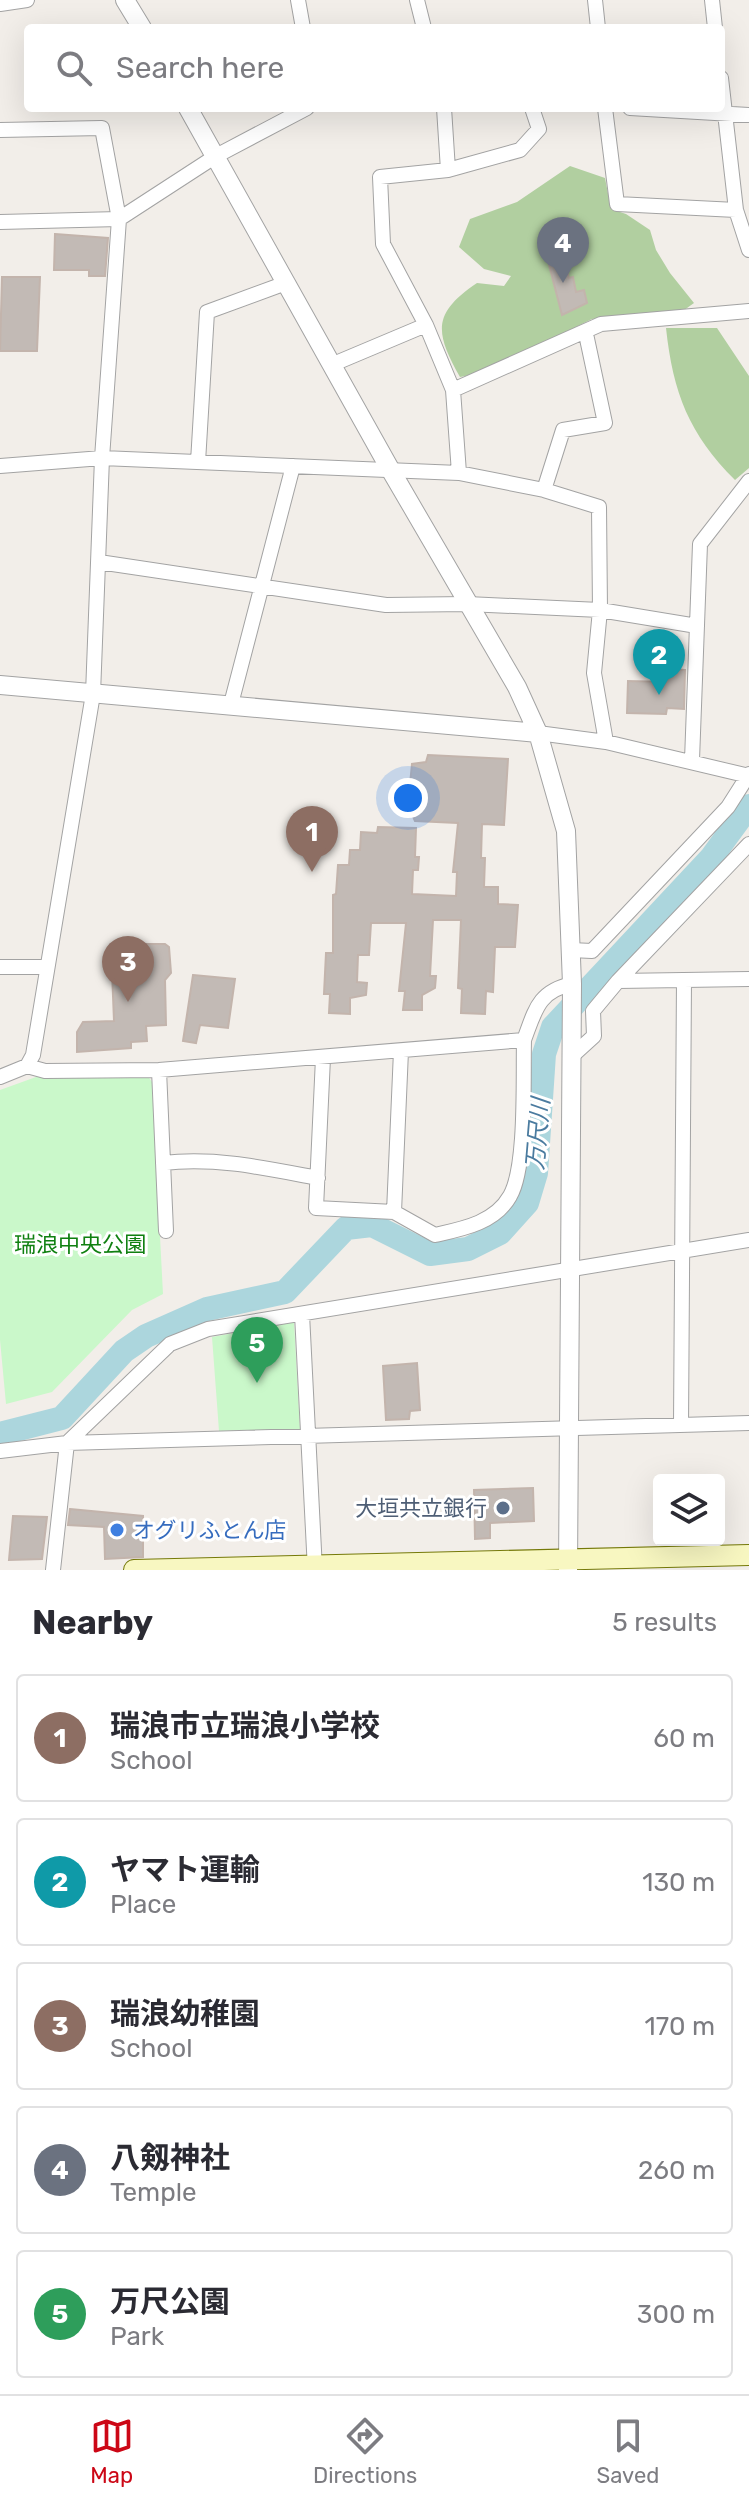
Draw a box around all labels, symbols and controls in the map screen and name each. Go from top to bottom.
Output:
search box [24,24,725,112]
icon: search [52,46,96,90]
text: Search here [116,50,284,86]
pin: 4 [537,217,589,283]
pin: 2 [633,629,685,695]
your location [388,778,428,818]
pin: 1 [286,806,338,872]
pin: 3 [102,936,154,1002]
water label: 万尺川 [521,1094,555,1171]
park label: 瑞浪中央公園 [14,1231,146,1258]
pin: 5 [231,1317,283,1383]
map controls [653,1474,725,1546]
button: layers [653,1474,725,1546]
place label: 大垣共立銀行 [355,1495,487,1522]
marker: 大垣共立銀行 [494,1499,512,1517]
place label: オグリふとん店 [133,1517,287,1544]
marker: オグリふとん店 [108,1521,126,1539]
text: Nearby [32,1602,153,1643]
text: 5 results [612,1607,717,1638]
text: 瑞浪市立瑞浪小学校 [110,1708,380,1744]
text: 1 [54,1723,66,1754]
text: 60 m [653,1723,715,1754]
text: School [110,1745,193,1776]
text: ヤマト運輸 [110,1852,260,1888]
text: 2 [52,1867,68,1898]
text: 130 m [642,1867,715,1898]
text: Place [110,1889,176,1920]
text: 瑞浪幼稚園 [110,1996,260,2032]
text: 3 [51,2011,69,2042]
text: 170 m [645,2011,715,2042]
text: School [110,2033,193,2064]
text: 八剱神社 [110,2140,230,2176]
text: 4 [51,2155,69,2186]
text: 260 m [638,2155,715,2186]
text: Temple [110,2177,197,2208]
text: 万尺公園 [110,2284,230,2320]
text: 5 [52,2299,68,2330]
text: 300 m [637,2299,715,2330]
text: Park [110,2321,164,2352]
tab: Map [90,2414,134,2489]
tab: Directions [313,2414,417,2489]
tab: Saved [597,2414,659,2489]

